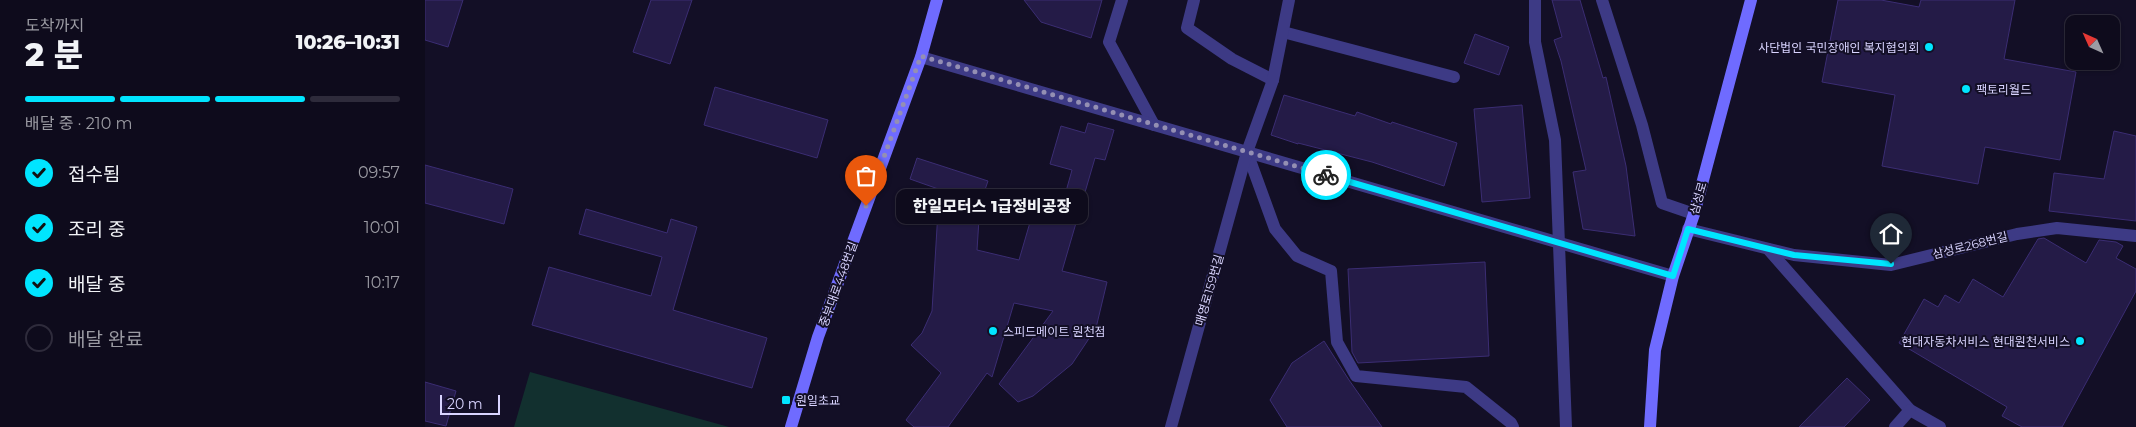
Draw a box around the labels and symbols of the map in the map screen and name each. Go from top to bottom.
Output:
north arrow [2065,15,2120,70]
place label: 사단법인 국민장애인 복지협의회 [1758,40,1919,55]
marker: 사단법인 국민장애인 복지협의회 [1923,41,1935,53]
place label: 팩토리월드 [1976,82,2031,97]
marker: 팩토리월드 [1960,83,1972,95]
courier [1301,150,1351,200]
pin [845,155,887,206]
street label: 삼성로 [1686,180,1710,216]
callout: 한일모터스 1급정비공장 [896,188,1089,224]
pin [1870,213,1912,264]
street label: 삼성로268번길 [1931,228,2009,262]
street label: 중부대로448번길 [816,239,860,329]
street label: 매영로159번길 [1192,253,1226,327]
place label: 스피드메이트 원천점 [1003,324,1106,339]
marker: 스피드메이트 원천점 [987,325,999,337]
place label: 현대자동차서비스 현대원천서비스 [1901,334,2070,349]
marker: 현대자동차서비스 현대원천서비스 [2074,335,2086,347]
scale bar [440,392,500,415]
place label: 원일초교 [796,393,840,408]
marker: 원일초교 [780,394,792,406]

